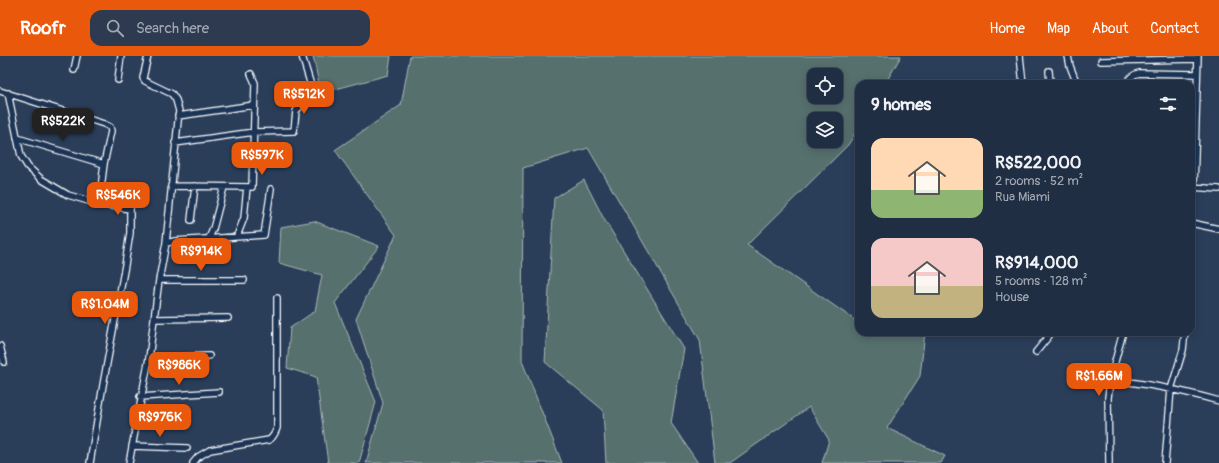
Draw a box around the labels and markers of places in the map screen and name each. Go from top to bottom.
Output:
pin: R$512K [271,81,337,115]
pin: R$522K [30,108,96,142]
pin: R$597K [229,142,295,176]
pin: R$546K [85,182,151,216]
pin: R$914K [168,238,234,272]
pin: R$1.04M [68,291,142,325]
pin: R$986K [146,352,212,386]
pin: R$1.66M [1062,363,1136,397]
pin: R$976K [127,404,193,438]

